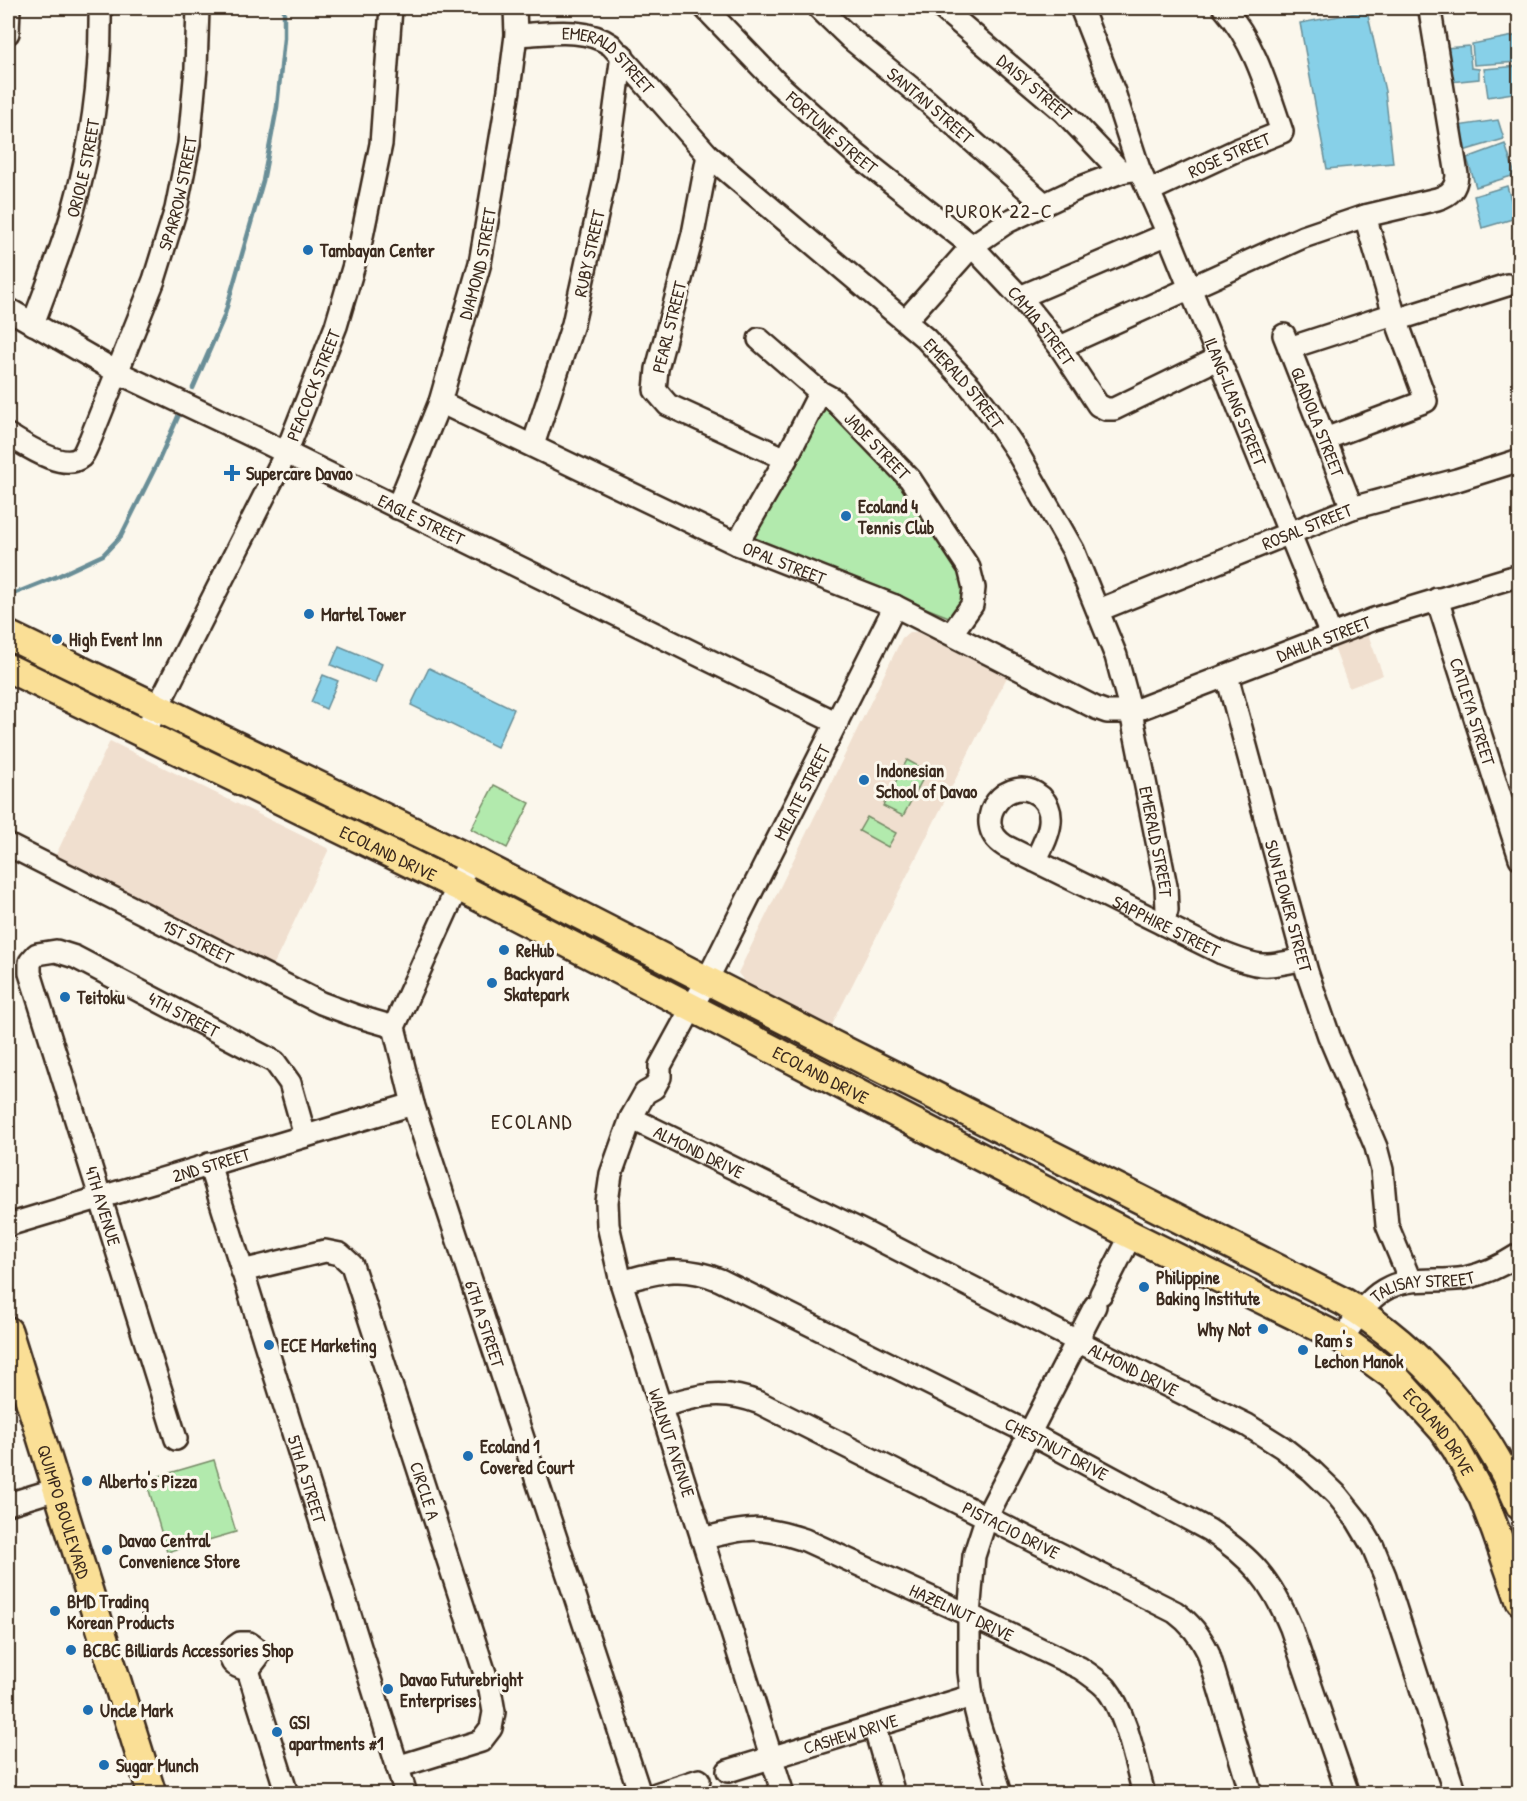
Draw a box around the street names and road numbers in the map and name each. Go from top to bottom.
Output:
street label: EMERALD STREET [562,20,661,99]
street label: DAISY STREET [992,48,1078,126]
street label: SANTAN STREET [882,61,980,150]
street label: FORTUNE STREET [780,84,884,180]
street label: ORIOLE STREET [59,116,105,220]
street label: ROSE STREET [1184,125,1275,184]
street label: SPARROW STREET [152,134,202,253]
street label: DIAMOND STREET [452,205,502,322]
street label: RUBY STREET [567,207,611,299]
street label: PEARL STREET [646,278,693,375]
street label: CAMIA STREET [1003,280,1082,371]
street label: PEACOCK STREET [280,325,346,444]
street label: EMERALD STREET [919,332,1011,434]
street label: ILANG-ILANG STREET [1199,333,1274,470]
street label: GLADIOLA STREET [1285,363,1351,481]
street label: JADE STREET [839,406,917,485]
street label: EAGLE STREET [374,487,469,551]
street label: ROSAL STREET [1258,497,1356,556]
street label: OPAL STREET [739,535,830,590]
street label: DAHLIA STREET [1273,609,1375,668]
street label: CATLEYA STREET [1444,654,1502,769]
street label: MELATE STREET [767,740,836,844]
street label: EMERALD STREET [1134,784,1179,898]
street label: ECOLAND DRIVE [336,819,441,887]
street label: SUN FLOWER STREET [1259,837,1319,975]
street label: SAPPHIRE STREET [1109,889,1225,963]
street label: 1ST STREET [158,913,238,970]
street label: 4TH STREET [144,985,224,1043]
street label: ECOLAND DRIVE [769,1039,873,1110]
street label: ALMOND DRIVE [650,1119,749,1184]
street label: 2ND STREET [169,1141,254,1188]
street label: 4TH AVENUE [79,1163,127,1249]
street label: TALISAY STREET [1364,1264,1478,1308]
street label: 6TH A STREET [459,1277,511,1371]
street label: ALMOND DRIVE [1084,1336,1183,1402]
street label: ECOLAND DRIVE [1398,1382,1481,1480]
street label: WALNUT AVENUE [643,1385,701,1501]
street label: CHESTNUT DRIVE [1001,1411,1113,1486]
street label: 5TH A STREET [282,1432,333,1527]
street label: QUIMPO BOULEVARD [32,1441,97,1582]
street label: CIRCLE A [404,1458,447,1523]
street label: PISTACIO DRIVE [958,1495,1064,1565]
street label: HAZELNUT DRIVE [906,1577,1018,1647]
street label: CASHEW DRIVE [800,1707,901,1760]

